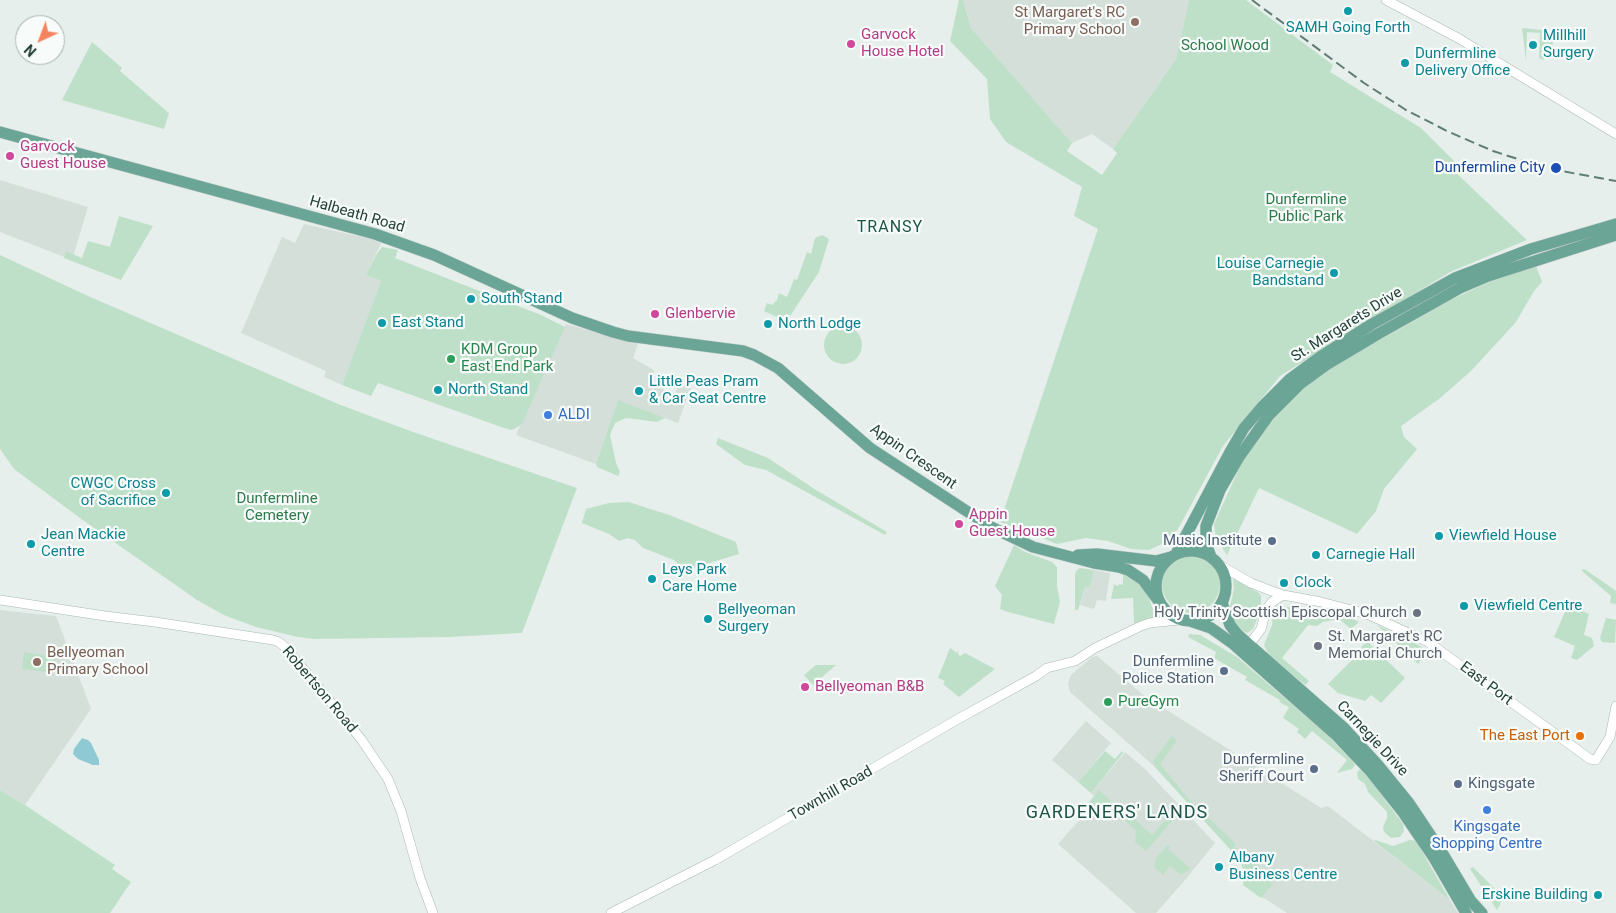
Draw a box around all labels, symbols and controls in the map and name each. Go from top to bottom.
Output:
place label: St Margaret's RC Primary School [1014,4,1125,39]
marker: SAMH Going Forth [1342,5,1354,17]
north arrow [15,15,65,65]
marker: St Margaret's RC Primary School [1129,16,1141,28]
place label: SAMH Going Forth [1286,19,1410,37]
place label: Garvock House Hotel [861,26,944,61]
place label: Millhill Surgery [1543,27,1594,62]
park label: School Wood [1181,37,1269,55]
marker: Garvock House Hotel [845,38,857,50]
marker: Millhill Surgery [1527,39,1539,51]
text: N [21,41,40,59]
place label: Dunfermline Delivery Office [1415,45,1510,80]
marker: Dunfermline Delivery Office [1399,57,1411,69]
place label: Garvock Guest House [20,138,106,173]
marker: Garvock Guest House [4,150,16,162]
place label: Dunfermline City [1435,159,1545,177]
marker: Dunfermline City [1549,161,1563,175]
park label: Dunfermline Public Park [1265,191,1347,226]
street label: Halbeath Road [307,193,407,237]
district label: TRANSY [856,218,924,238]
place label: Louise Carnegie Bandstand [1217,255,1324,290]
marker: Louise Carnegie Bandstand [1328,267,1340,279]
street label: St. Margarets Drive [1288,284,1406,366]
place label: South Stand [481,290,562,308]
marker: South Stand [465,293,477,305]
place label: Glenbervie [665,305,736,323]
marker: Glenbervie [649,308,661,320]
place label: East Stand [392,314,464,332]
place label: North Lodge [778,315,861,333]
marker: East Stand [376,317,388,329]
marker: North Lodge [762,318,774,330]
place label: KDM Group East End Park [461,341,553,376]
marker: KDM Group East End Park [445,353,457,365]
place label: Little Peas Pram & Car Seat Centre [649,373,766,408]
place label: North Stand [448,381,528,399]
marker: North Stand [432,384,444,396]
marker: Little Peas Pram & Car Seat Centre [633,385,645,397]
place label: ALDI [558,406,590,424]
marker: ALDI [542,409,554,421]
street label: Appin Crescent [866,420,960,494]
place label: CWGC Cross of Sacrifice [70,475,156,510]
marker: CWGC Cross of Sacrifice [160,487,172,499]
park label: Dunfermline Cemetery [236,490,318,525]
place label: Appin Guest House [969,506,1055,541]
marker: Appin Guest House [953,518,965,530]
place label: Jean Mackie Centre [41,526,126,561]
place label: Viewfield House [1449,527,1557,545]
marker: Viewfield House [1433,530,1445,542]
place label: Music Institute [1163,532,1262,550]
marker: Music Institute [1266,535,1278,547]
marker: Jean Mackie Centre [25,538,37,550]
place label: Carnegie Hall [1326,546,1415,564]
marker: Carnegie Hall [1310,549,1322,561]
place label: Leys Park Care Home [662,561,737,596]
marker: Leys Park Care Home [646,573,658,585]
place label: Clock [1294,574,1331,592]
marker: Clock [1278,577,1290,589]
place label: Viewfield Centre [1474,597,1582,615]
marker: Viewfield Centre [1458,600,1470,612]
place label: Bellyeoman Surgery [718,601,796,636]
place label: Holy Trinity Scottish Episcopal Church [1154,604,1407,622]
marker: Holy Trinity Scottish Episcopal Church [1411,607,1423,619]
marker: Bellyeoman Surgery [702,613,714,625]
place label: St. Margaret's RC Memorial Church [1328,628,1443,663]
marker: St. Margaret's RC Memorial Church [1312,640,1324,652]
street label: Robertson Road [278,643,360,737]
place label: Bellyeoman Primary School [47,644,148,679]
place label: Dunfermline Police Station [1122,653,1214,688]
marker: Bellyeoman Primary School [31,656,43,668]
street label: East Port [1456,658,1516,710]
marker: Dunfermline Police Station [1218,665,1230,677]
place label: Bellyeoman B&B [815,678,924,696]
marker: Bellyeoman B&B [799,681,811,693]
place label: PureGym [1118,693,1179,711]
marker: PureGym [1102,696,1114,708]
street label: Carnegie Drive [1332,698,1412,780]
place label: The East Port [1480,727,1570,745]
marker: The East Port [1574,730,1586,742]
place label: Dunfermline Sheriff Court [1219,751,1304,786]
street label: Townhill Road [786,763,876,825]
marker: Dunfermline Sheriff Court [1308,763,1320,775]
place label: Kingsgate [1468,775,1535,793]
marker: Kingsgate [1452,778,1464,790]
district label: GARDENERS' LANDS [1024,802,1210,824]
marker: Kingsgate Shopping Centre [1481,804,1493,816]
place label: Kingsgate Shopping Centre [1432,818,1542,853]
place label: Albany Business Centre [1229,849,1337,884]
marker: Albany Business Centre [1213,861,1225,873]
place label: Erskine Building [1482,886,1588,904]
marker: Erskine Building [1592,889,1604,901]

